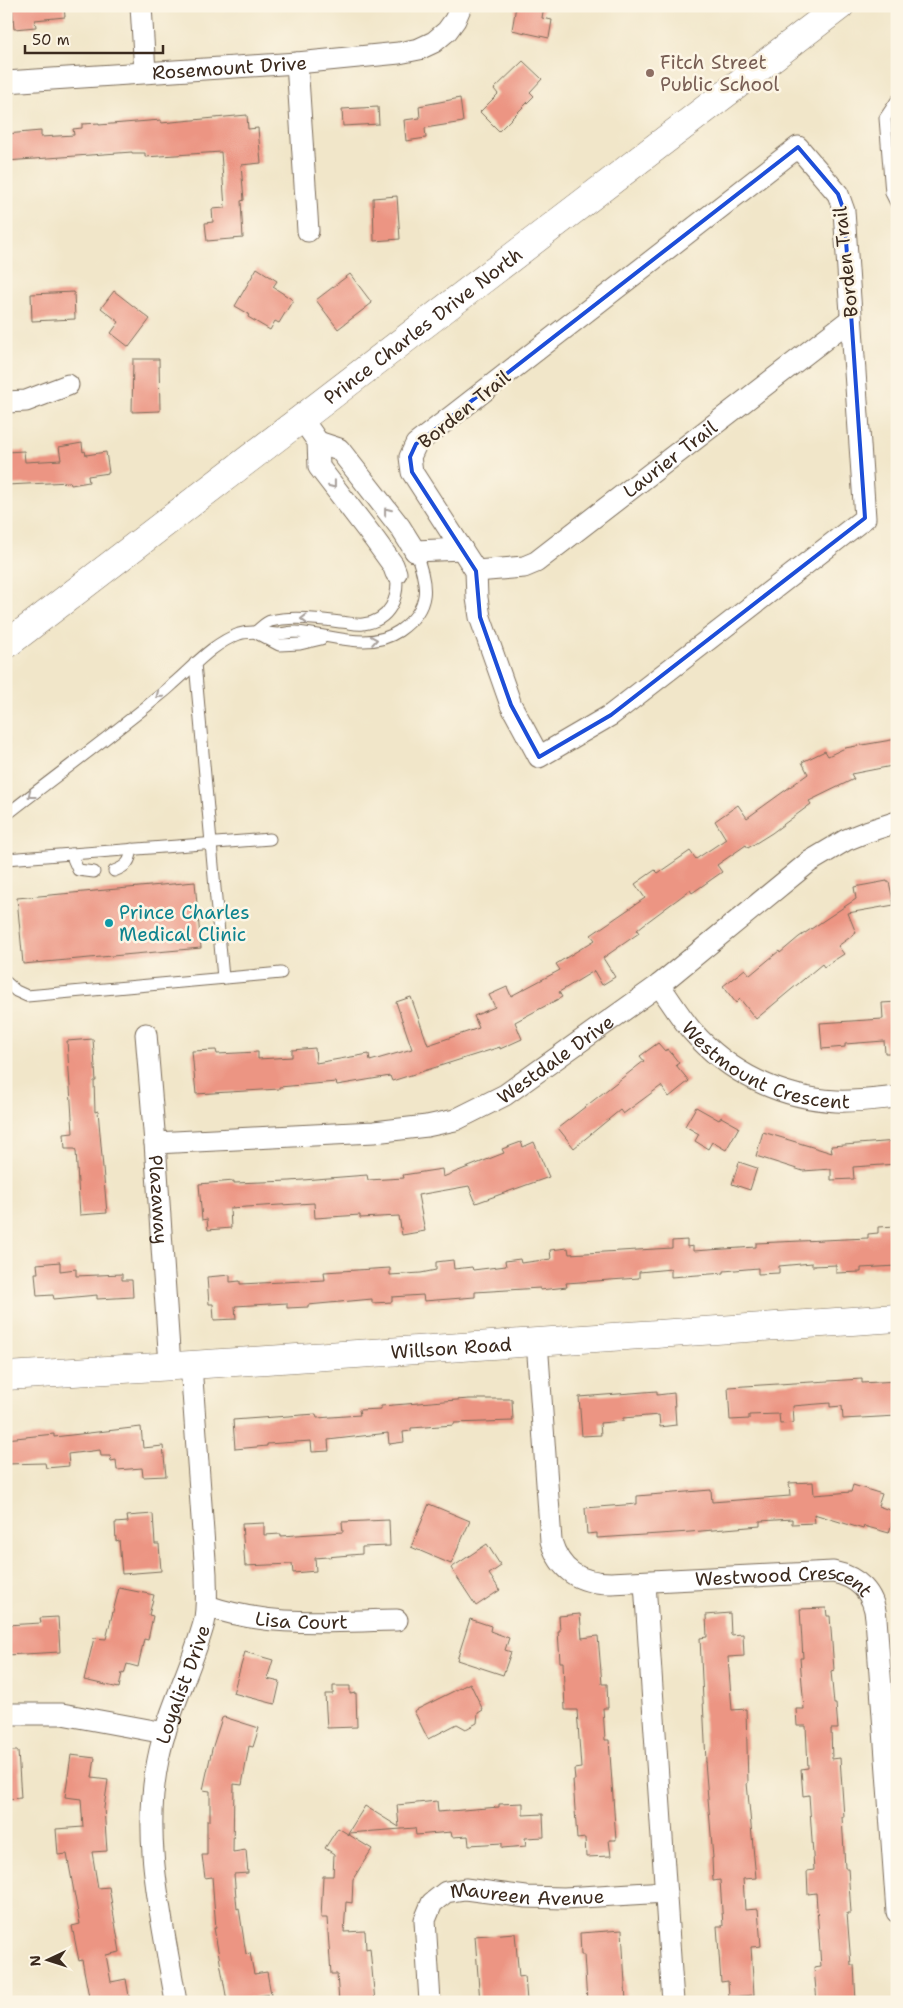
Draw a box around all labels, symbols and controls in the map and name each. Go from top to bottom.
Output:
scale bar [25,22,162,54]
text: 50 m [32,30,70,50]
street label: Rosemount Drive [151,50,308,85]
place label: Fitch Street Public School [660,50,780,97]
marker: Fitch Street Public School [644,67,656,79]
street label: Borden Trail [827,205,864,319]
street label: Prince Charles Drive North [318,242,528,410]
street label: Borden Trail [413,364,516,454]
street label: Laurier Trail [618,415,722,504]
one-way arrow [328,479,336,488]
one-way arrow [384,507,393,517]
one-way arrow [300,614,308,624]
one-way arrow [369,635,378,645]
one-way arrow [156,690,165,699]
one-way arrow [28,790,37,798]
place label: Prince Charles Medical Clinic [119,900,250,947]
marker: Prince Charles Medical Clinic [103,917,115,929]
street label: Westdale Drive [492,1009,619,1110]
street label: Westmount Crescent [676,1016,850,1114]
street label: Plazaway [143,1154,174,1245]
street label: Willson Road [390,1332,512,1365]
street label: Westwood Crescent [694,1560,878,1602]
street label: Lisa Court [253,1606,348,1635]
street label: Loyalist Drive [150,1622,216,1747]
street label: Maureen Avenue [448,1877,605,1911]
north arrow [22,1936,72,1986]
text: N [26,1955,44,1967]

